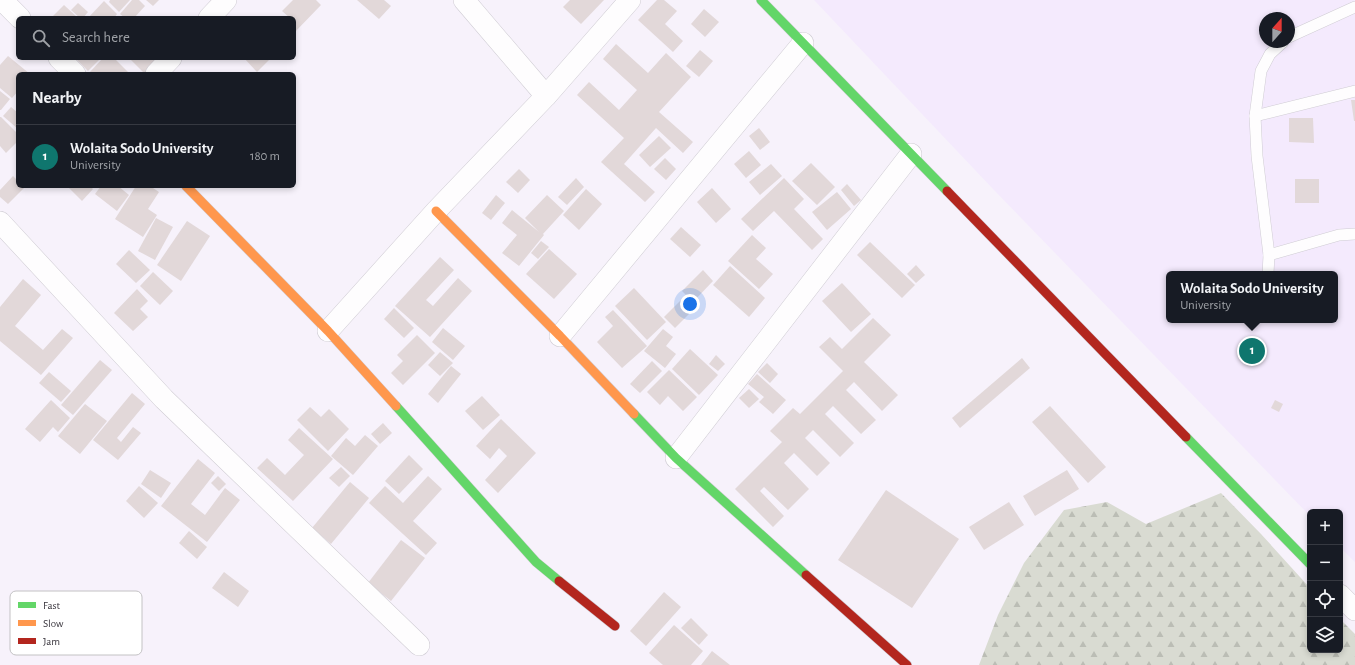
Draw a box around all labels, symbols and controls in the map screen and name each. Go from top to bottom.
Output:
north arrow [1259,12,1295,48]
search box [16,16,296,60]
icon: search [30,27,52,49]
text: Search here [62,30,130,45]
text: Nearby [32,89,82,106]
text: Wolaita Sodo University [70,141,214,156]
text: 1 [43,150,47,163]
text: 180 m [250,150,280,163]
text: University [70,159,121,172]
popup [1166,271,1338,323]
text: Wolaita Sodo University [1180,281,1324,296]
your location [680,294,700,314]
text: University [1180,299,1231,312]
pin: 1 [1239,336,1265,366]
map controls [1307,509,1343,653]
button: + [1307,509,1343,545]
button: − [1307,545,1343,581]
button: locate [1307,581,1343,617]
legend [10,591,142,655]
text: Fast [43,600,61,611]
button: layers [1307,617,1343,653]
text: Slow [43,618,64,629]
text: Jam [43,636,60,647]

